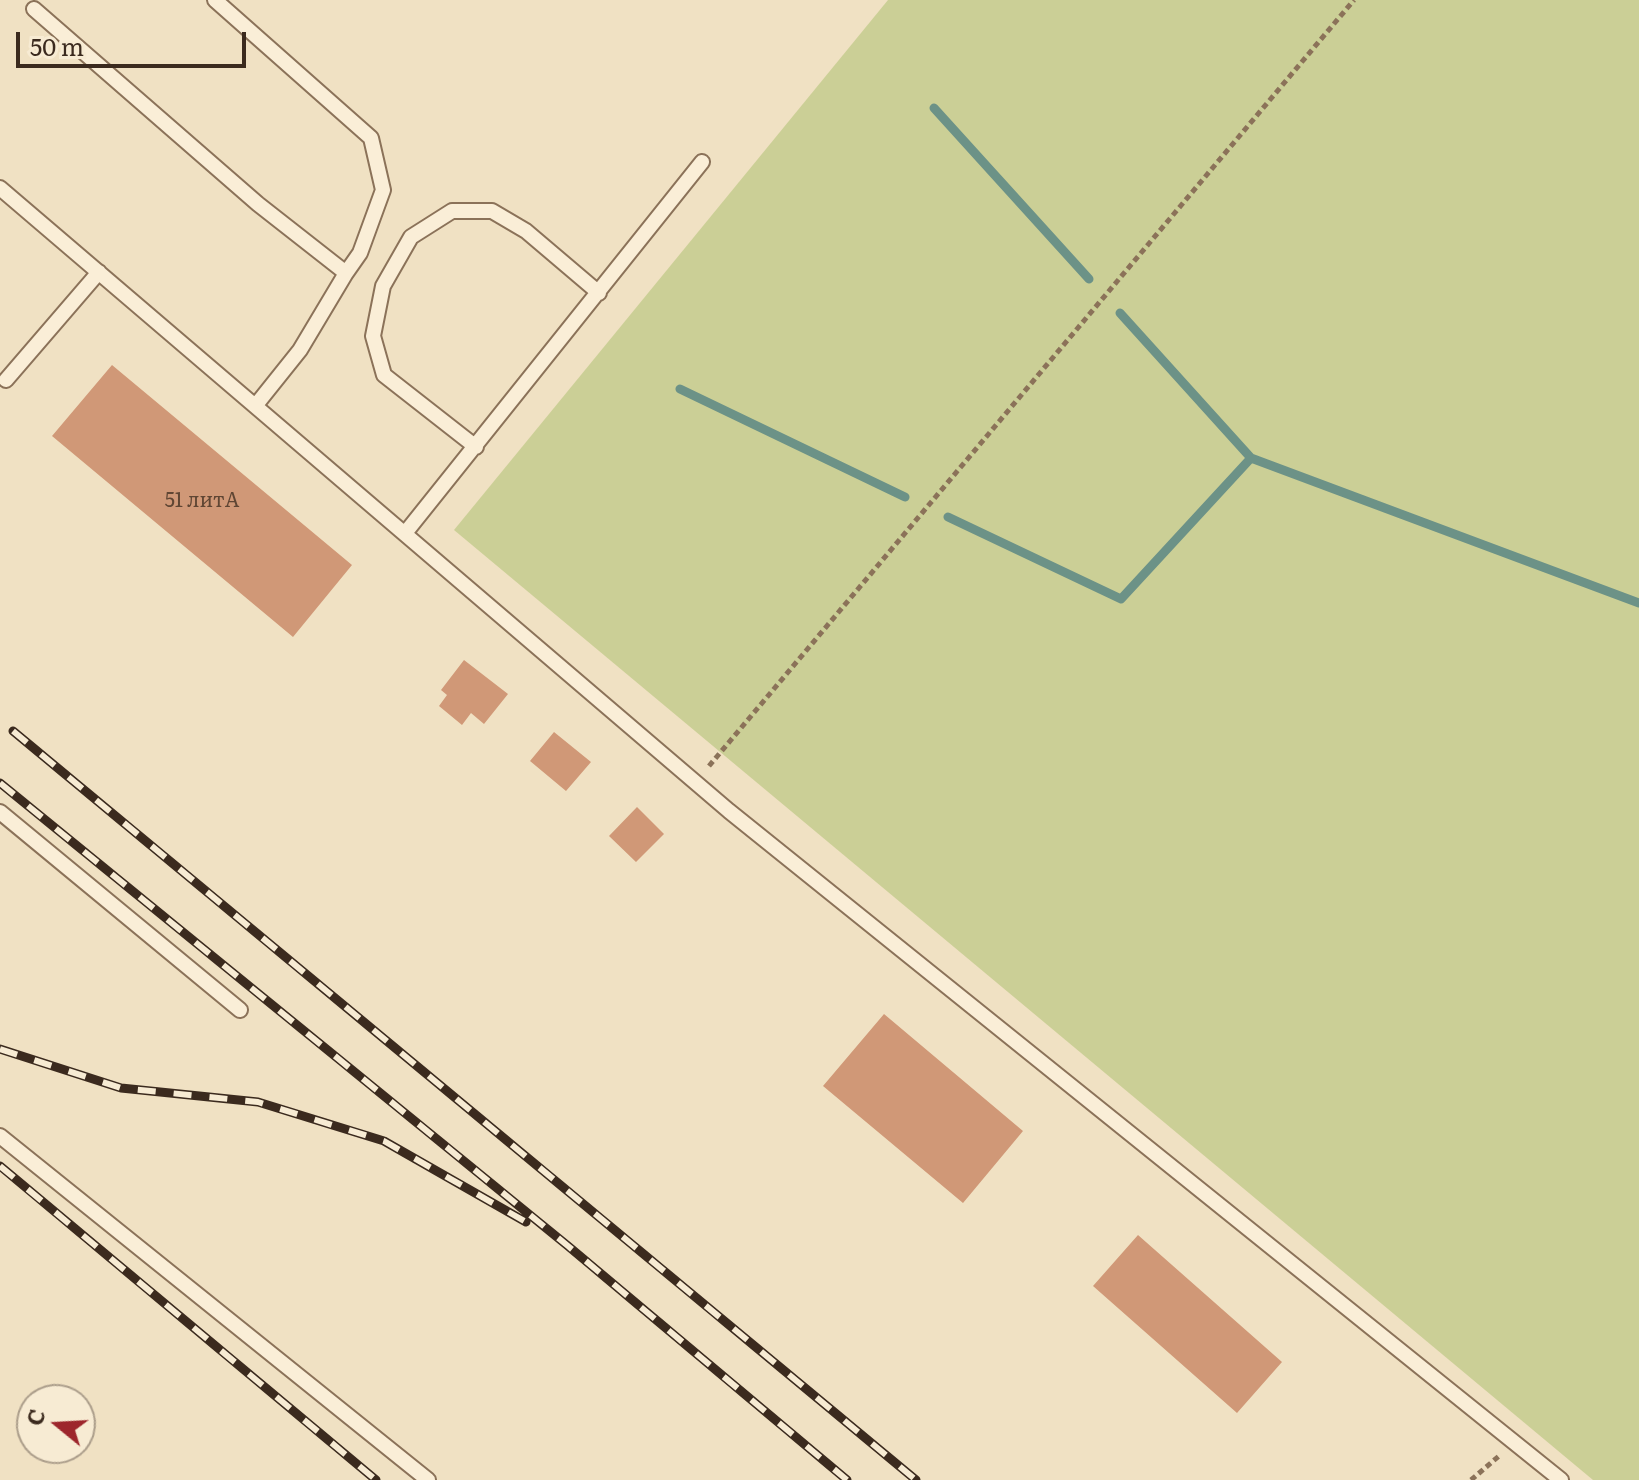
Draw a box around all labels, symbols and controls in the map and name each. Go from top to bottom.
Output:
scale bar [20,16,250,66]
text: 50 m [30,28,84,63]
house number: 51 литА [165,489,239,513]
north arrow [16,1384,96,1464]
text: С [16,1405,53,1430]

